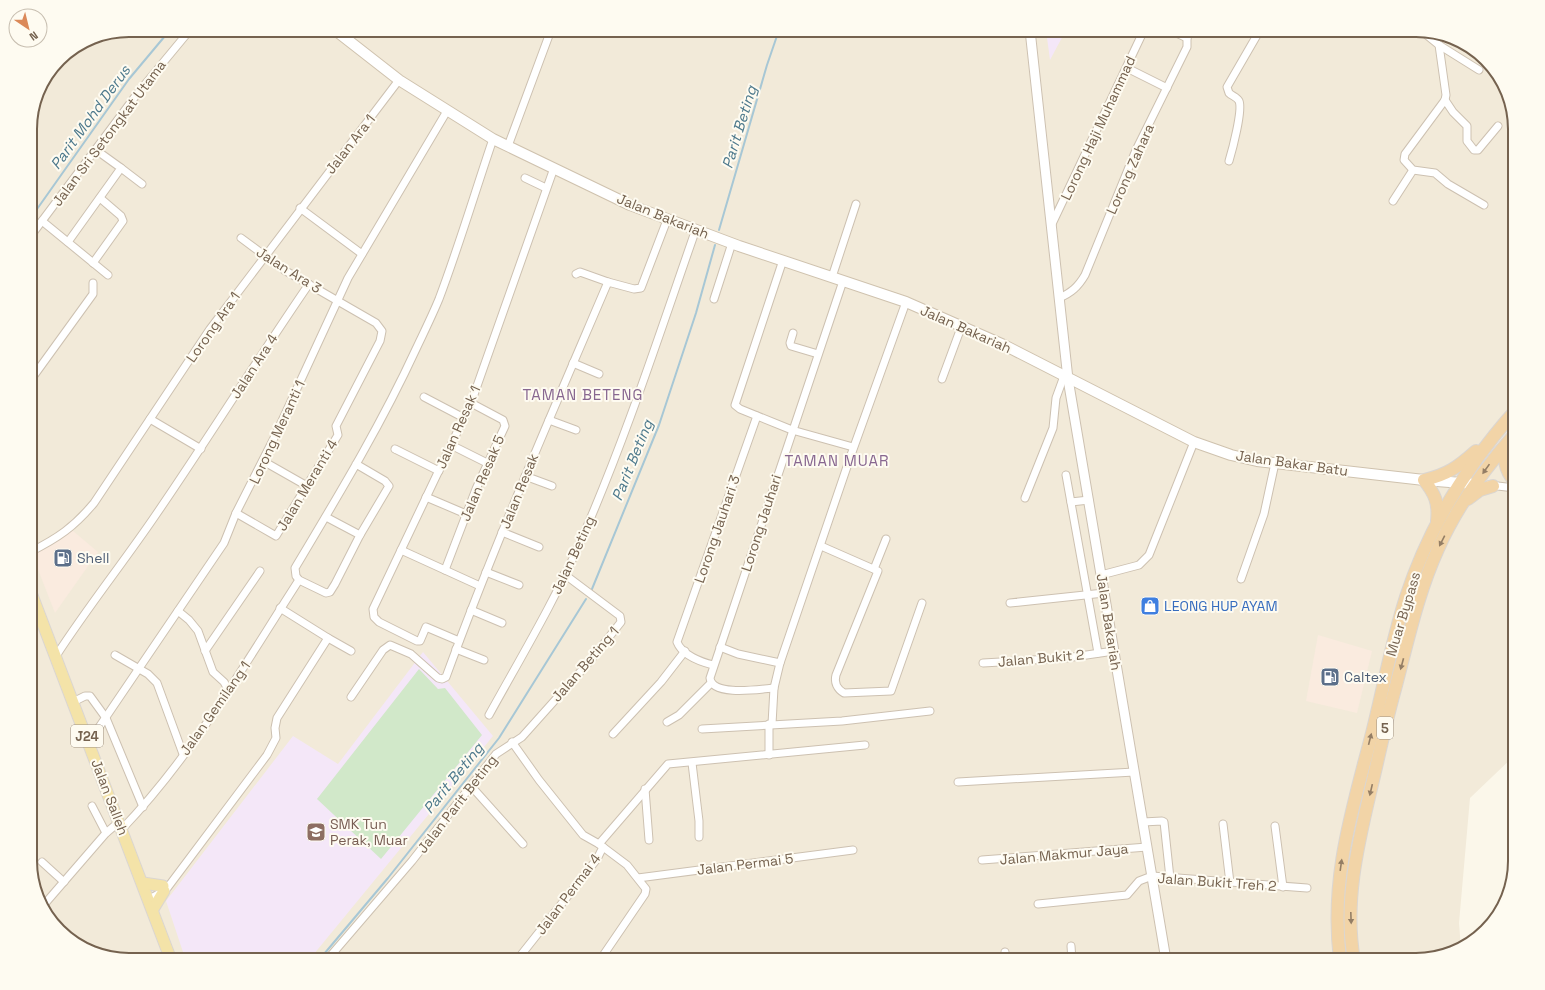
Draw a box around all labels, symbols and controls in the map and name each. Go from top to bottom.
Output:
north arrow [8,8,48,48]
text: N [27,28,41,44]
street label: Lorong Haji Muhammad [1057,53,1139,203]
street label: Jalan Sri Setongkat Utama [48,56,170,210]
water label: Parit Mohd Derus [46,60,135,173]
water label: Parit Beting [717,82,761,171]
street label: Jalan Ara 1 [321,111,379,177]
street label: Lorong Zahara [1102,121,1158,217]
street label: Jalan Bakariah [614,189,712,243]
street label: Jalan Ara 3 [253,243,325,297]
street label: Lorong Ara 1 [182,288,244,366]
street label: Jalan Bakariah [918,301,1014,357]
street label: Jalan Ara 4 [226,330,282,402]
street label: Lorong Meranti 1 [245,377,309,487]
street label: Jalan Resak 1 [432,383,484,471]
district label: TAMAN BETENG [523,385,643,404]
water label: Parit Beting [607,416,657,503]
street label: Jalan Resak 5 [456,432,508,524]
street label: Jalan Meranti 4 [273,436,342,534]
street label: Jalan Bakar Batu [1235,446,1349,480]
street label: Jalan Resak [496,450,542,531]
district label: TAMAN MUAR [784,451,890,470]
one-way arrow [1482,464,1490,475]
street label: Lorong Jauhari [737,472,785,574]
street label: Lorong Jauhari 3 [690,473,744,585]
street label: Jalan Beting [547,513,599,597]
one-way arrow [1439,535,1446,546]
fuel station icon: Shell [52,547,74,569]
place label: Shell [77,549,109,567]
street label: Muar Bypass [1382,570,1424,658]
street label: Jalan Bakariah [1092,572,1126,672]
shop icon: LEONG HUP AYAM [1139,595,1161,617]
place label: LEONG HUP AYAM [1164,597,1278,615]
street label: Jalan Beting 1 [547,623,623,705]
street label: Jalan Bukit 2 [997,645,1085,671]
street label: Jalan Gemilang 1 [176,657,254,759]
one-way arrow [1399,658,1405,670]
fuel station icon: Caltex [1319,666,1341,688]
place label: Caltex [1344,668,1387,686]
road number: 5 [1377,717,1393,739]
road number: J24 [71,725,103,747]
one-way arrow [1368,733,1374,745]
water label: Parit Beting [419,738,488,817]
street label: Jalan Parit Beting [413,751,501,857]
street label: Jalan Salleh [87,756,133,838]
one-way arrow [1367,784,1373,796]
place label: SMK Tun Perak, Muar [330,815,408,849]
school or university icon: SMK Tun Perak, Muar [305,821,327,843]
street label: Jalan Makmur Jaya [999,839,1129,869]
street label: Jalan Permai 5 [696,849,794,879]
street label: Jalan Permai 4 [532,850,605,938]
one-way arrow [1338,859,1344,871]
street label: Jalan Bukit Treh 2 [1157,869,1277,895]
one-way arrow [1347,912,1354,924]

